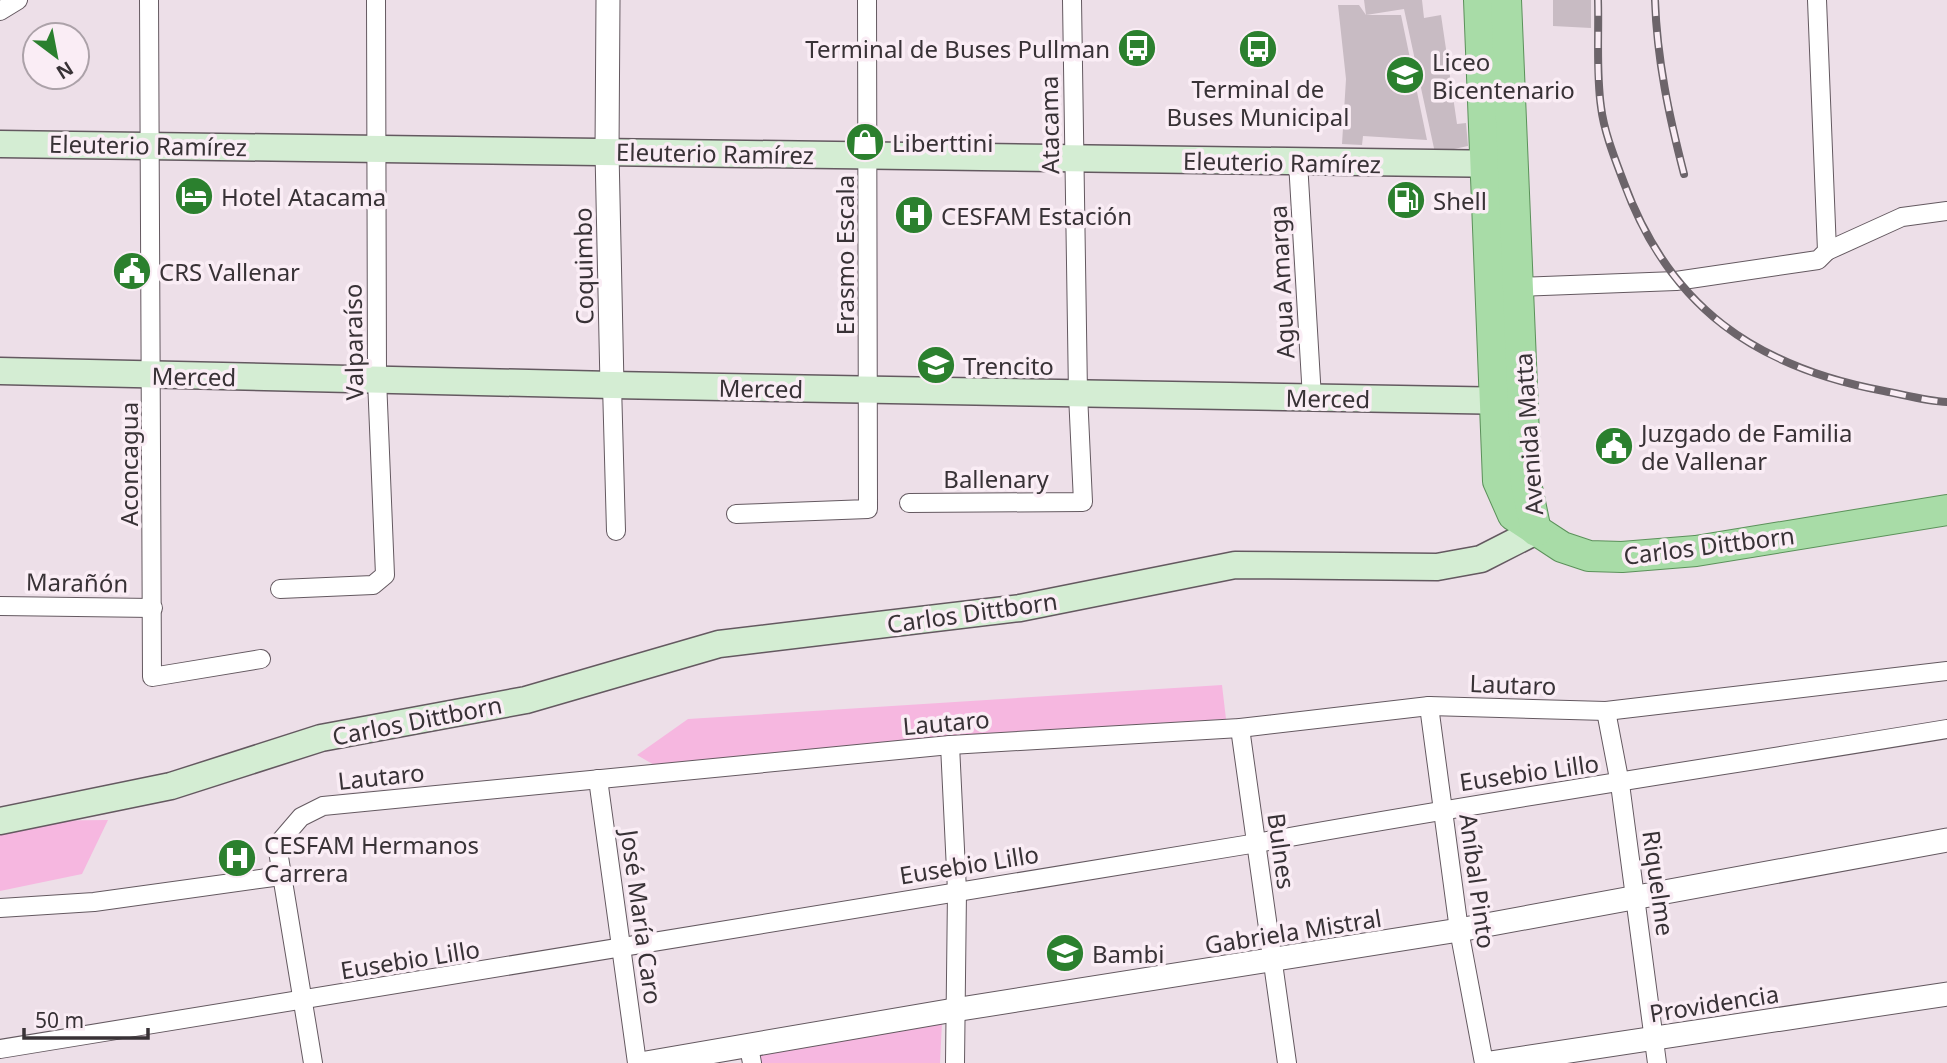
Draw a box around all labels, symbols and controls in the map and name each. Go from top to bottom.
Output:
north arrow [21,21,91,91]
bus stop icon: Terminal de Buses Pullman [1116,27,1158,69]
bus stop icon: Terminal de Buses Municipal [1237,28,1279,70]
place label: Terminal de Buses Pullman [805,32,1110,65]
place label: Liceo Bicentenario [1432,45,1575,106]
school or university icon: Liceo Bicentenario [1384,54,1426,96]
text: N [52,55,78,86]
place label: Terminal de Buses Municipal [1167,72,1349,133]
street label: Atacama [1032,76,1066,174]
shop icon: Liberttini [844,121,886,163]
place label: Liberttini [892,126,994,159]
street label: Eleuterio Ramírez [49,127,247,163]
street label: Eleuterio Ramírez [616,135,814,171]
street label: Eleuterio Ramírez [1183,144,1381,180]
hotel icon: Hotel Atacama [173,175,215,217]
street label: Erasmo Escala [828,175,861,335]
fuel station icon: Shell [1385,179,1427,221]
place label: Hotel Atacama [221,180,386,213]
place label: Shell [1433,184,1487,217]
hospital icon: CESFAM Estación [893,194,935,236]
place label: CESFAM Estación [941,199,1132,232]
street label: Agua Amarga [1260,204,1302,360]
street label: Coquimbo [565,207,601,325]
public building icon: CRS Vallenar [111,250,153,292]
place label: CRS Vallenar [159,255,300,288]
street label: Valparaíso [335,283,371,401]
school or university icon: Trencito [915,344,957,386]
place label: Trencito [963,349,1054,382]
street label: Avenida Matta [1506,352,1550,516]
street label: Merced [151,359,237,393]
street label: Merced [718,371,804,405]
street label: Merced [1285,381,1371,415]
street label: Aconcagua [112,402,145,526]
place label: Juzgado de Familia de Vallenar [1639,416,1852,477]
public building icon: Juzgado de Familia de Vallenar [1593,425,1635,467]
street label: Ballenary [943,462,1049,495]
street label: Carlos Dittborn [1622,518,1796,572]
street label: Marañón [26,565,128,599]
street label: Carlos Dittborn [885,584,1059,640]
street label: Lautaro [1469,666,1557,702]
street label: Carlos Dittborn [329,687,505,753]
street label: Lautaro [901,702,991,742]
street label: Eusebio Lillo [1457,746,1601,798]
street label: Lautaro [336,755,426,797]
street label: Bulnes [1260,811,1304,891]
street label: Aníbal Pinto [1452,811,1504,951]
street label: José María Caro [613,826,671,1006]
place label: CESFAM Hermanos Carrera [264,828,479,889]
street label: Riquelme [1635,828,1683,938]
hospital icon: CESFAM Hermanos Carrera [216,837,258,879]
street label: Eusebio Lillo [897,837,1041,891]
street label: Gabriela Mistral [1202,901,1384,961]
street label: Eusebio Lillo [338,932,482,986]
school or university icon: Bambi [1044,932,1086,974]
place label: Bambi [1092,937,1164,970]
street label: Providencia [1647,976,1781,1030]
scale bar [24,996,149,1040]
text: 50 m [35,1006,84,1034]

